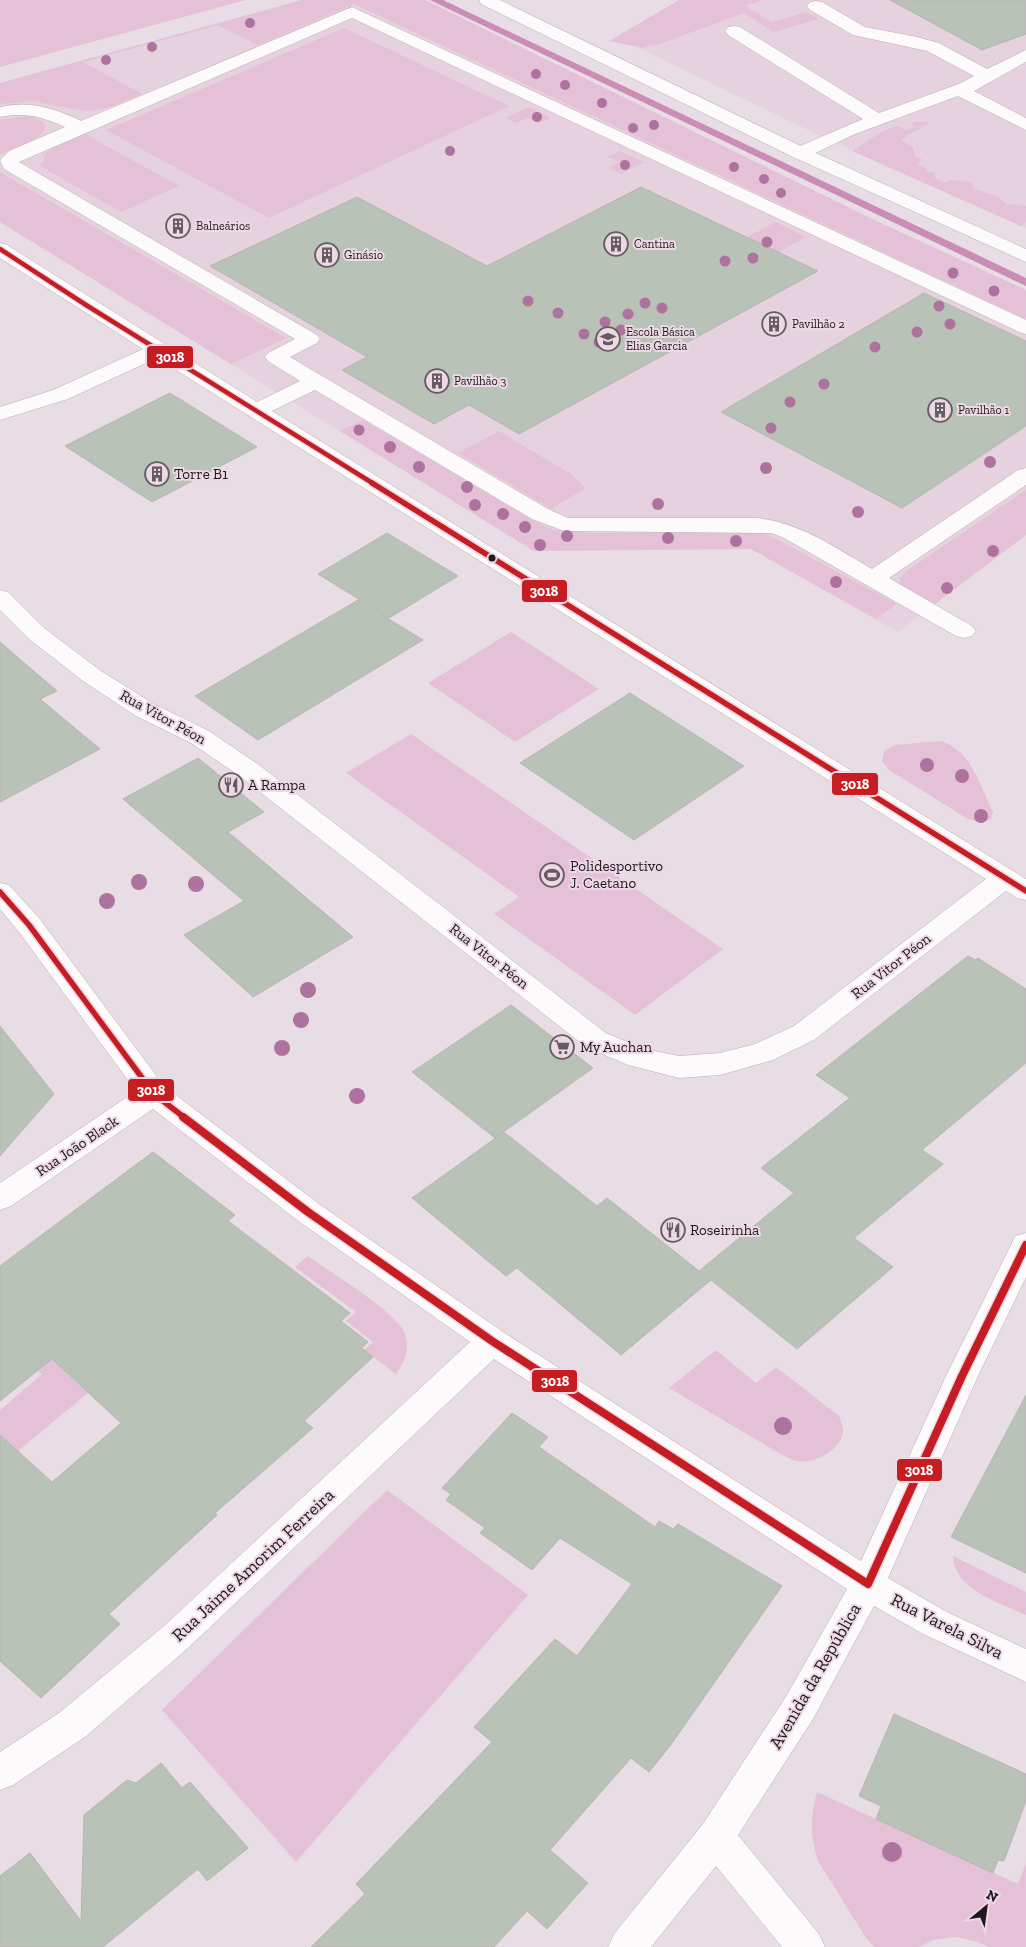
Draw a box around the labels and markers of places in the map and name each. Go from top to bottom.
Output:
building icon: Balneários [165,213,191,239]
place label: Balneários [196,219,250,233]
building icon: Cantina [603,231,629,257]
place label: Cantina [634,237,675,251]
building icon: Ginásio [314,242,340,268]
place label: Ginásio [344,248,383,262]
building icon: Pavilhão 2 [761,311,787,337]
place label: Pavilhão 2 [792,317,845,331]
place label: Escola Básica Elias Garcia [626,325,695,353]
school or university icon: Escola Básica Elias Garcia [595,326,621,352]
building icon: Pavilhão 3 [424,368,450,394]
place label: Pavilhão 3 [454,374,506,388]
building icon: Pavilhão 1 [927,397,953,423]
place label: Pavilhão 1 [958,403,1009,417]
building icon: Torre B1 [144,461,170,487]
place label: Torre B1 [174,465,228,483]
unlabelled marker [487,553,497,563]
restaurant icon: A Rampa [218,772,244,798]
place label: A Rampa [248,776,306,794]
place label: Polidesportivo J. Caetano [570,857,663,892]
sports icon: Polidesportivo J. Caetano [539,862,565,888]
supermarket icon: My Auchan [549,1034,575,1060]
place label: My Auchan [580,1038,652,1056]
restaurant icon: Roseirinha [660,1217,686,1243]
place label: Roseirinha [690,1221,759,1239]

